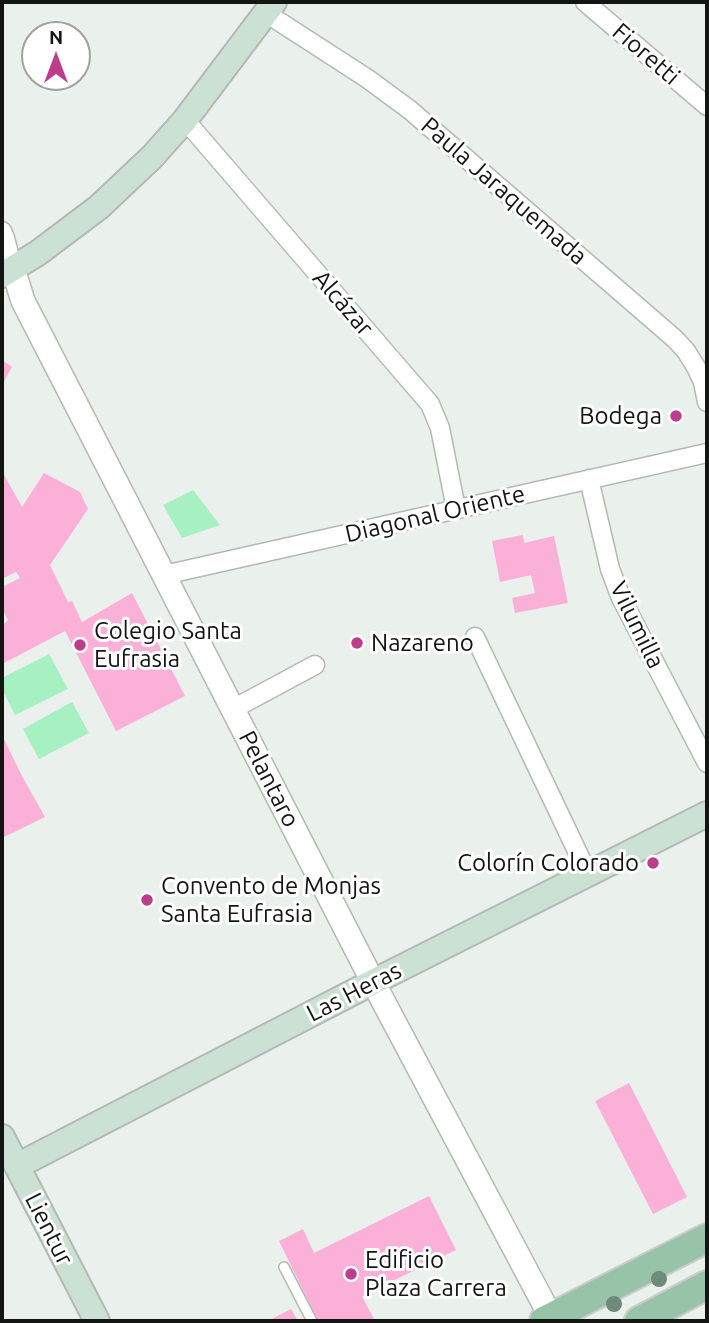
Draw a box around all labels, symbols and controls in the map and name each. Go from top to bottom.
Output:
street label: Fioretti [607,17,685,91]
north arrow [21,21,91,91]
text: N [49,26,63,48]
street label: Paula Jaraquemada [415,111,593,271]
street label: Alcázar [307,264,379,342]
place label: Bodega [579,402,662,430]
marker: Bodega [668,408,684,424]
street label: Diagonal Oriente [342,479,528,549]
street label: Vilumilla [604,577,670,673]
place label: Colegio Santa Eufrasia [94,617,242,673]
place label: Nazareno [371,629,474,657]
marker: Nazareno [349,635,365,651]
marker: Colegio Santa Eufrasia [72,637,88,653]
street label: Pelantaro [232,726,306,832]
place label: Colorín Colorado [457,849,639,877]
marker: Colorín Colorado [645,855,661,871]
place label: Convento de Monjas Santa Eufrasia [161,872,381,928]
marker: Convento de Monjas Santa Eufrasia [139,892,155,908]
street label: Las Heras [302,956,406,1028]
street label: Lientur [19,1188,79,1270]
place label: Edificio Plaza Carrera [365,1246,507,1302]
marker: Edificio Plaza Carrera [343,1266,359,1282]

